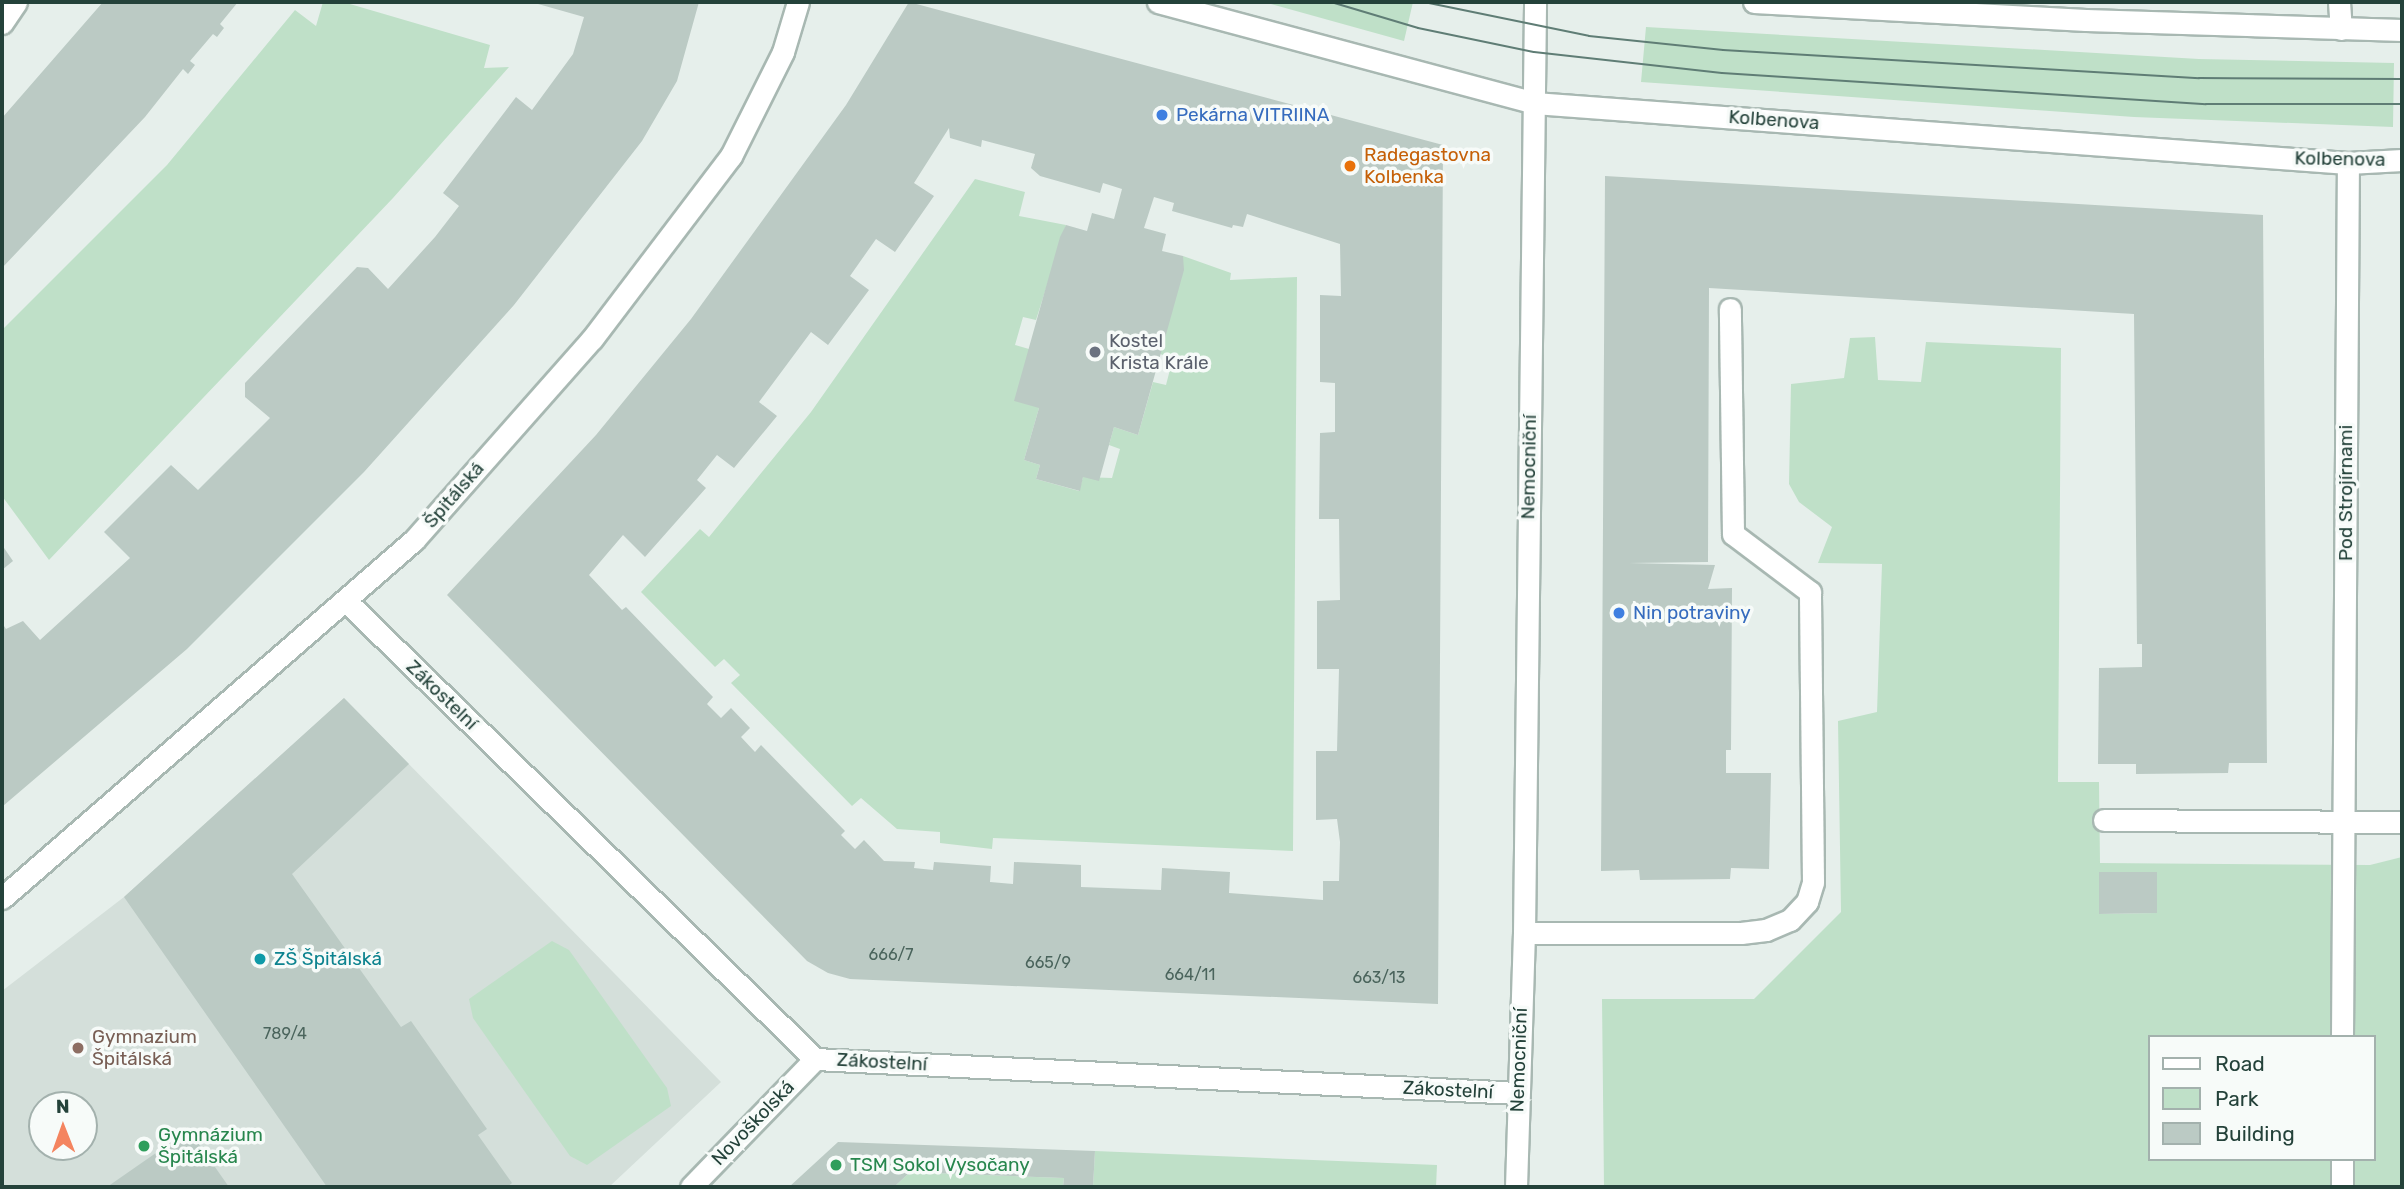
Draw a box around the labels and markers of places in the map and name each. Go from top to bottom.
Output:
place label: Pekárna VITRIINA [1176,104,1330,126]
marker: Pekárna VITRIINA [1154,107,1170,123]
place label: Radegastovna Kolbenka [1364,144,1491,188]
marker: Radegastovna Kolbenka [1342,158,1358,174]
place label: Kostel Krista Krále [1109,330,1209,374]
marker: Kostel Krista Krále [1087,344,1103,360]
place label: Nin potraviny [1633,602,1751,624]
marker: Nin potraviny [1611,605,1627,621]
place label: ZŠ Špitálská [274,948,382,970]
marker: ZŠ Špitálská [252,951,268,967]
place label: Gymnazium Špitálská [92,1026,197,1070]
marker: Gymnazium Špitálská [70,1040,86,1056]
place label: Gymnázium Špitálská [158,1124,263,1168]
marker: Gymnázium Špitálská [136,1138,152,1154]
place label: TSM Sokol Vysočany [850,1154,1030,1176]
marker: TSM Sokol Vysočany [828,1157,844,1173]

